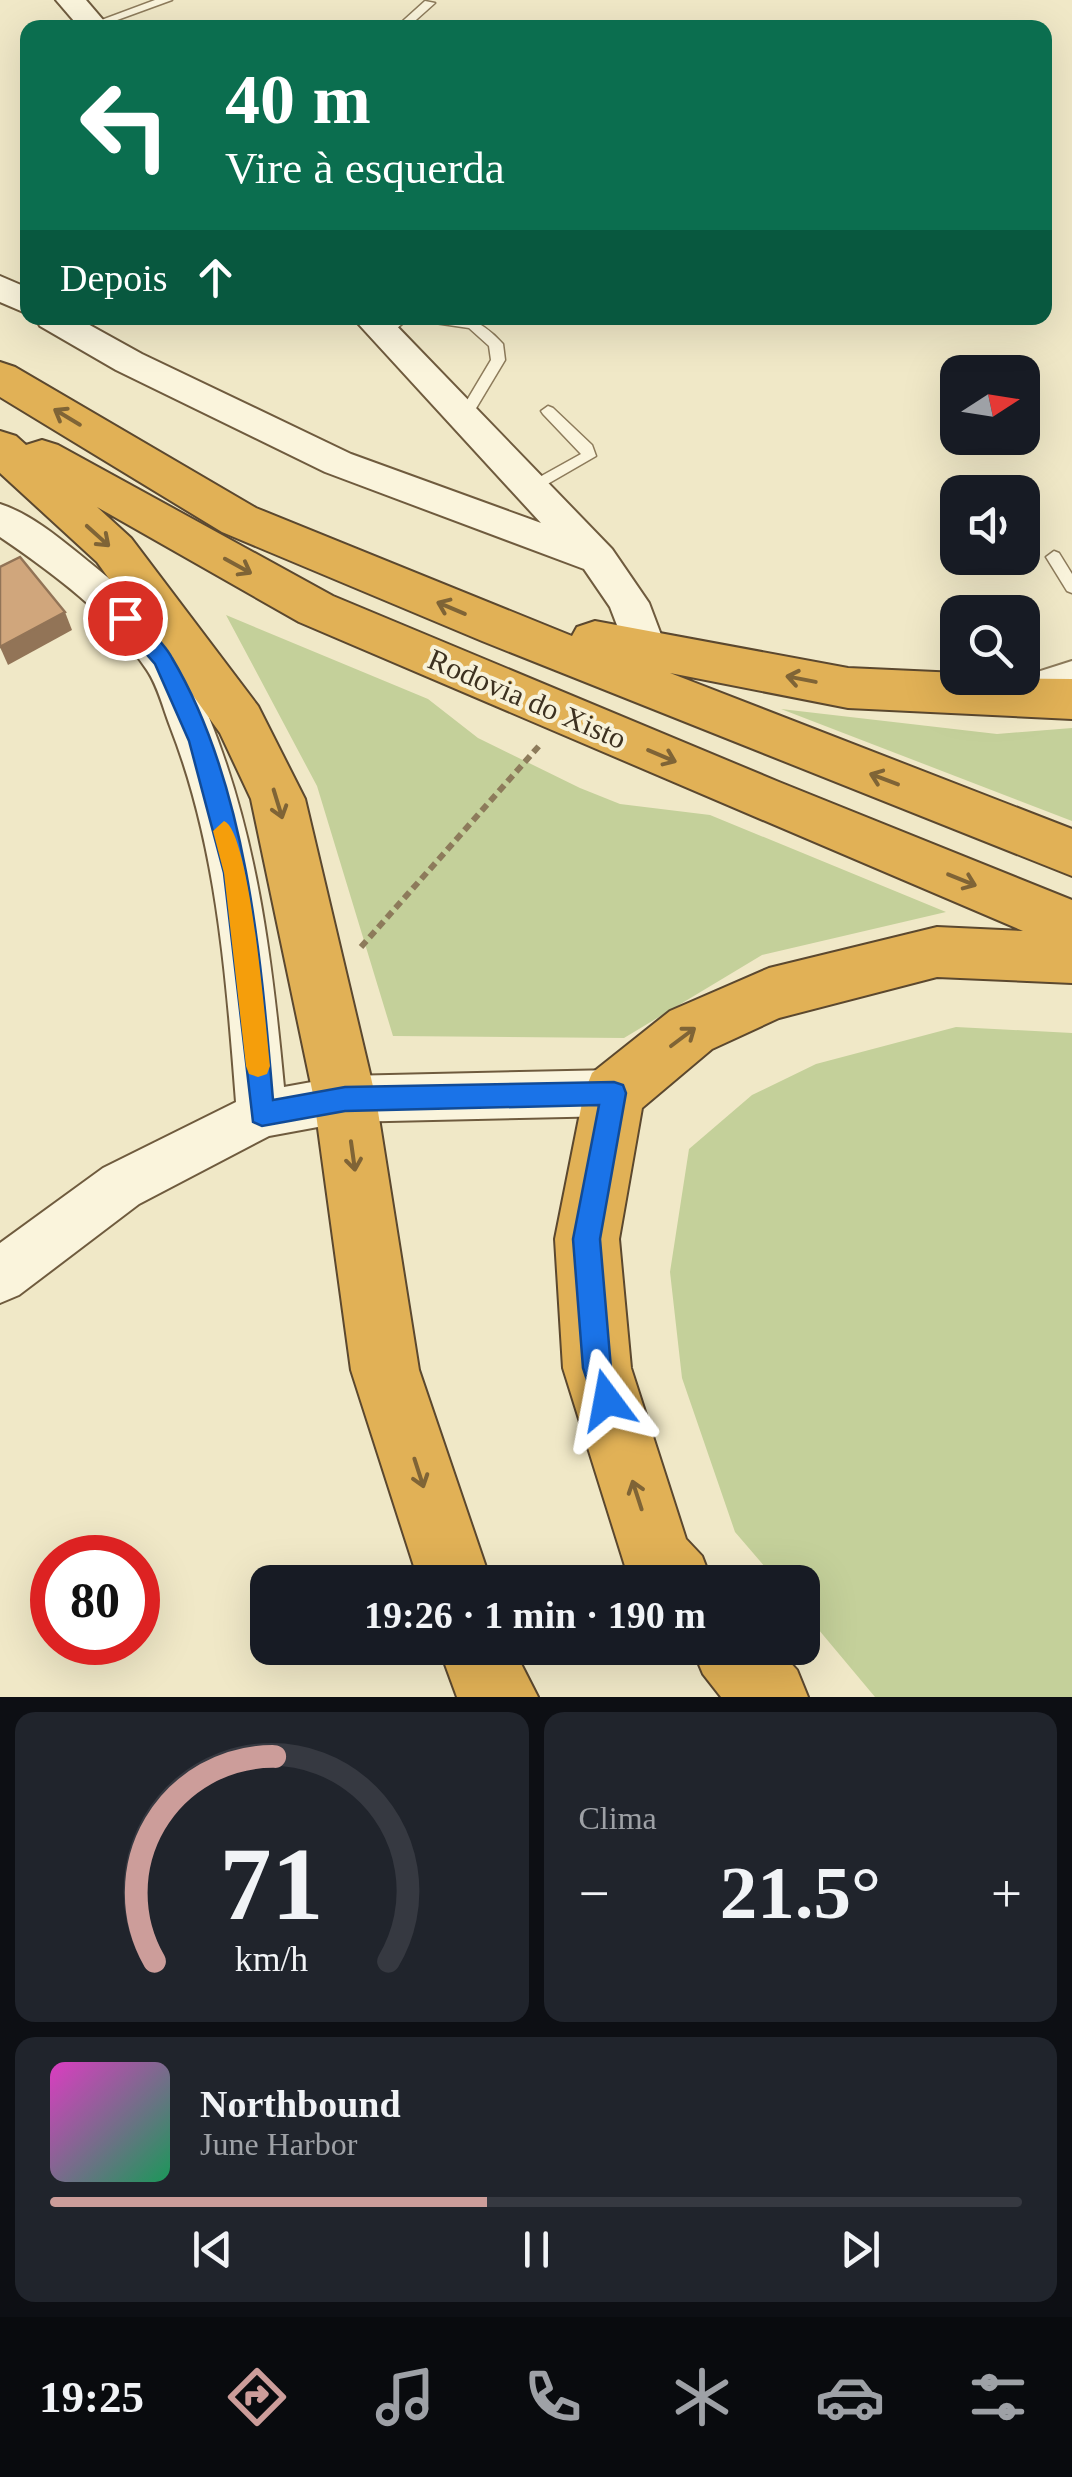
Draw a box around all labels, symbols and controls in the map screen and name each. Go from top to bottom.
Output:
icon: left [60,60,190,190]
text: 40 m [225,61,371,138]
text: Vire à esquerda [225,143,505,193]
icon: ahead [188,250,243,305]
text: Depois [60,257,168,299]
north arrow [940,355,1040,455]
map controls [940,355,1040,695]
one-way arrow [53,407,82,427]
button: sound [940,475,1040,575]
one-way arrow [85,525,110,548]
one-way arrow [223,556,252,576]
pin [83,576,168,661]
icon: arrive [98,591,153,646]
button: search [940,595,1040,695]
one-way arrow [436,598,467,616]
street label: Rodovia do Xisto [423,642,631,755]
one-way arrow [786,668,818,687]
one-way arrow [646,748,677,766]
one-way arrow [869,768,899,786]
one-way arrow [270,788,288,820]
one-way arrow [946,873,977,891]
one-way arrow [669,1027,696,1048]
one-way arrow [345,1139,363,1172]
position arrow [555,1348,659,1452]
one-way arrow [411,1457,429,1489]
one-way arrow [627,1480,645,1511]
speed limit sign: 80 [30,1535,160,1665]
text: 19:26 · 1 min · 190 m [364,1594,706,1636]
text: Clima [579,1800,657,1836]
text: 71 [220,1826,324,1941]
text: 21.5° [720,1851,881,1934]
text: − [579,1863,610,1924]
text: + [991,1863,1022,1924]
text: km/h [235,1939,309,1979]
text: Northbound [200,2083,401,2125]
text: June Harbor [200,2126,357,2162]
icon: previous [185,2222,240,2277]
icon: pause [509,2222,564,2277]
icon: next [833,2222,888,2277]
icon: directions [222,2362,292,2432]
icon: music [370,2362,440,2432]
icon: phone [518,2362,588,2432]
icon: climate [667,2362,737,2432]
icon: car [815,2362,885,2432]
icon: filters [963,2362,1033,2432]
text: 19:25 [39,2372,144,2422]

